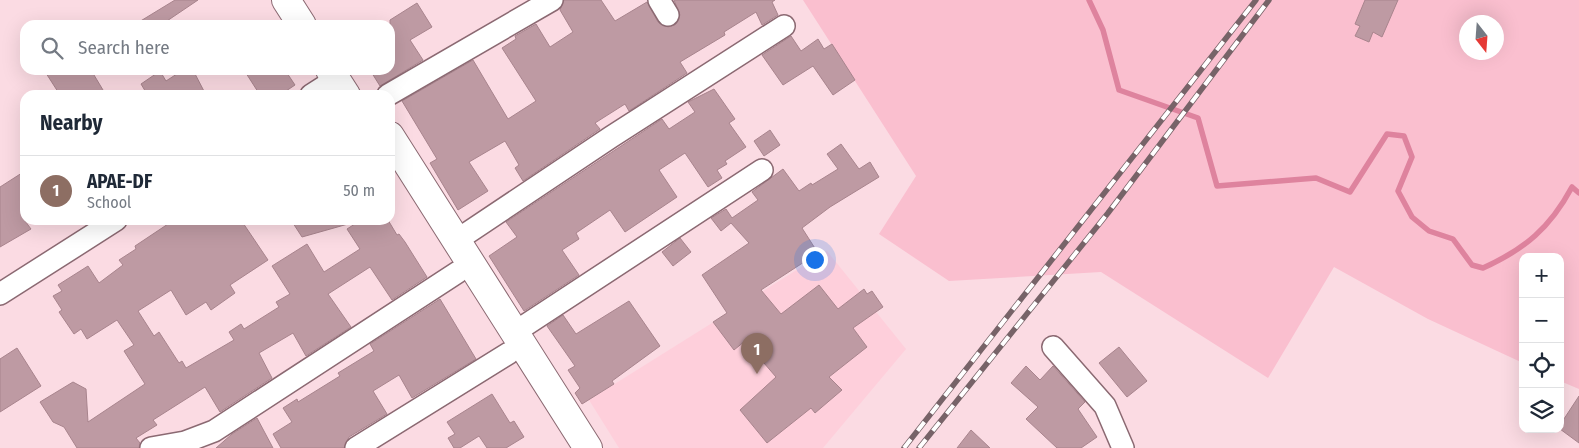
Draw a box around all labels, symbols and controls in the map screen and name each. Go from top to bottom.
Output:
north arrow [1459,15,1504,60]
search box [20,20,395,75]
icon: search [38,34,66,62]
text: Search here [78,36,170,59]
text: Nearby [40,110,102,136]
text: APAE-DF [87,170,152,193]
text: 1 [53,181,59,200]
text: 50 m [343,181,375,200]
text: School [87,193,131,212]
your location [802,247,828,273]
map controls [1519,253,1564,433]
button: + [1519,253,1564,298]
button: − [1519,298,1564,343]
pin: 1 [741,333,773,374]
button: locate [1519,343,1564,388]
button: layers [1519,388,1564,433]

